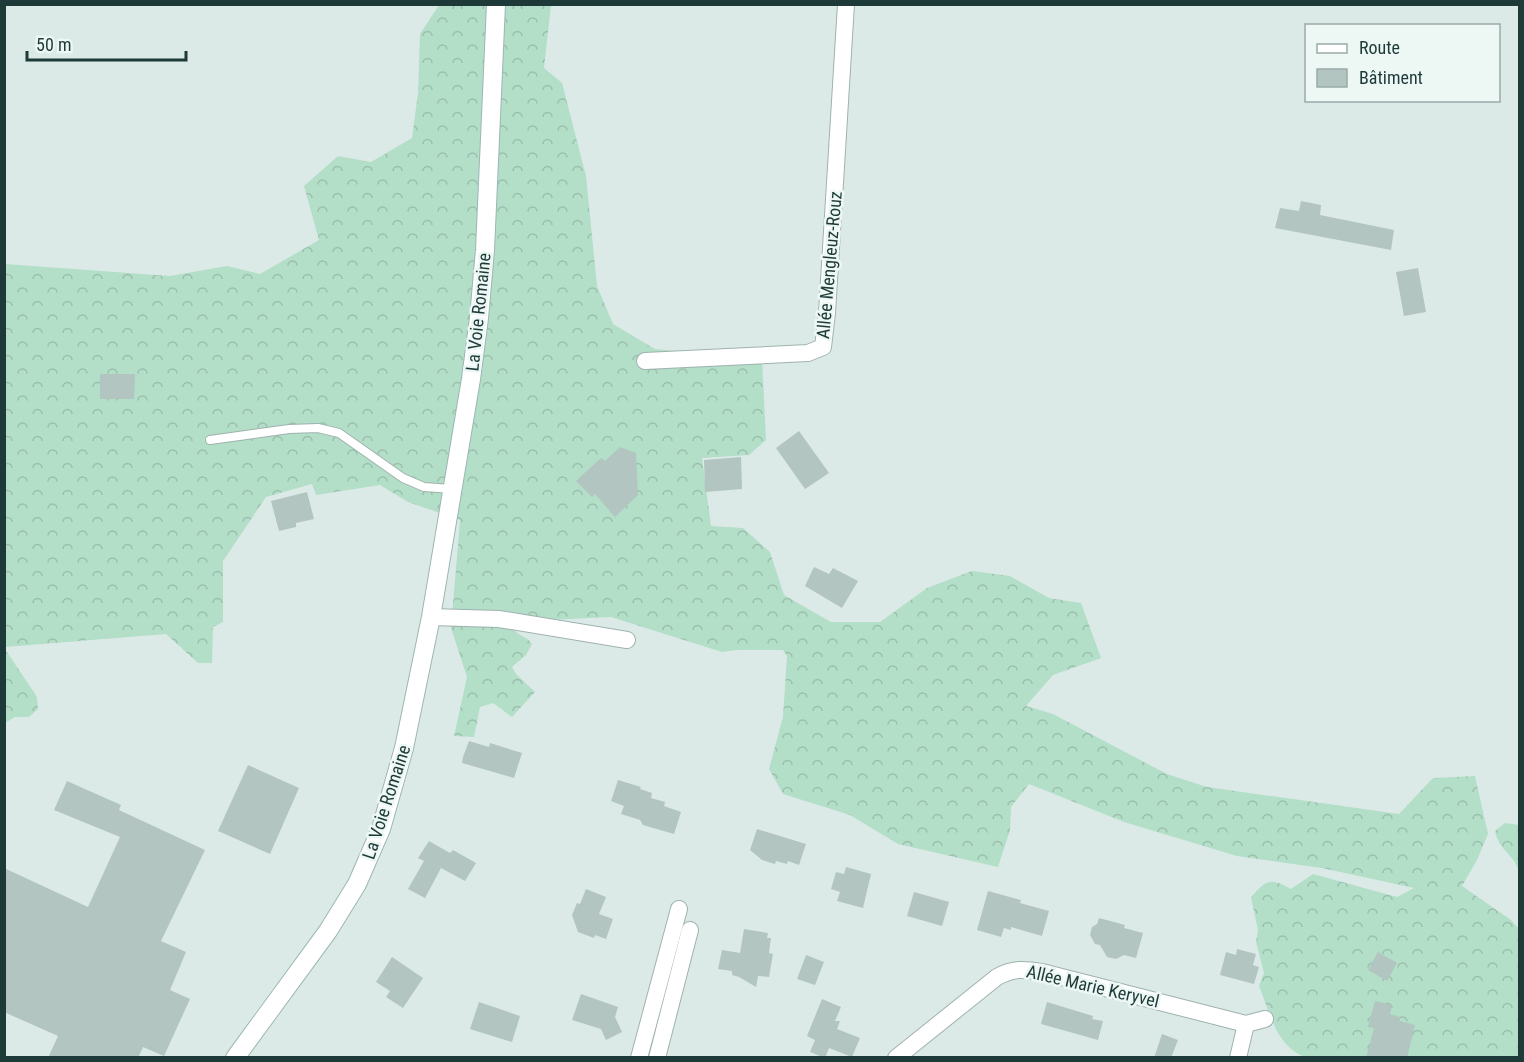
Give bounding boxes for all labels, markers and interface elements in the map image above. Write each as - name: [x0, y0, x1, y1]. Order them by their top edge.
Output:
- scale bar: [27, 24, 186, 62]
- legend: [1305, 24, 1500, 102]
- text: 50 m: [36, 34, 71, 55]
- text: Route: [1359, 37, 1400, 58]
- text: Bâtiment: [1359, 67, 1423, 88]
- street label: Allée Mengleuz-Rouz: [812, 190, 846, 340]
- street label: La Voie Romaine: [461, 252, 495, 372]
- street label: La Voie Romaine: [358, 742, 414, 862]
- street label: Allée Marie Keryvel: [1025, 961, 1161, 1011]

